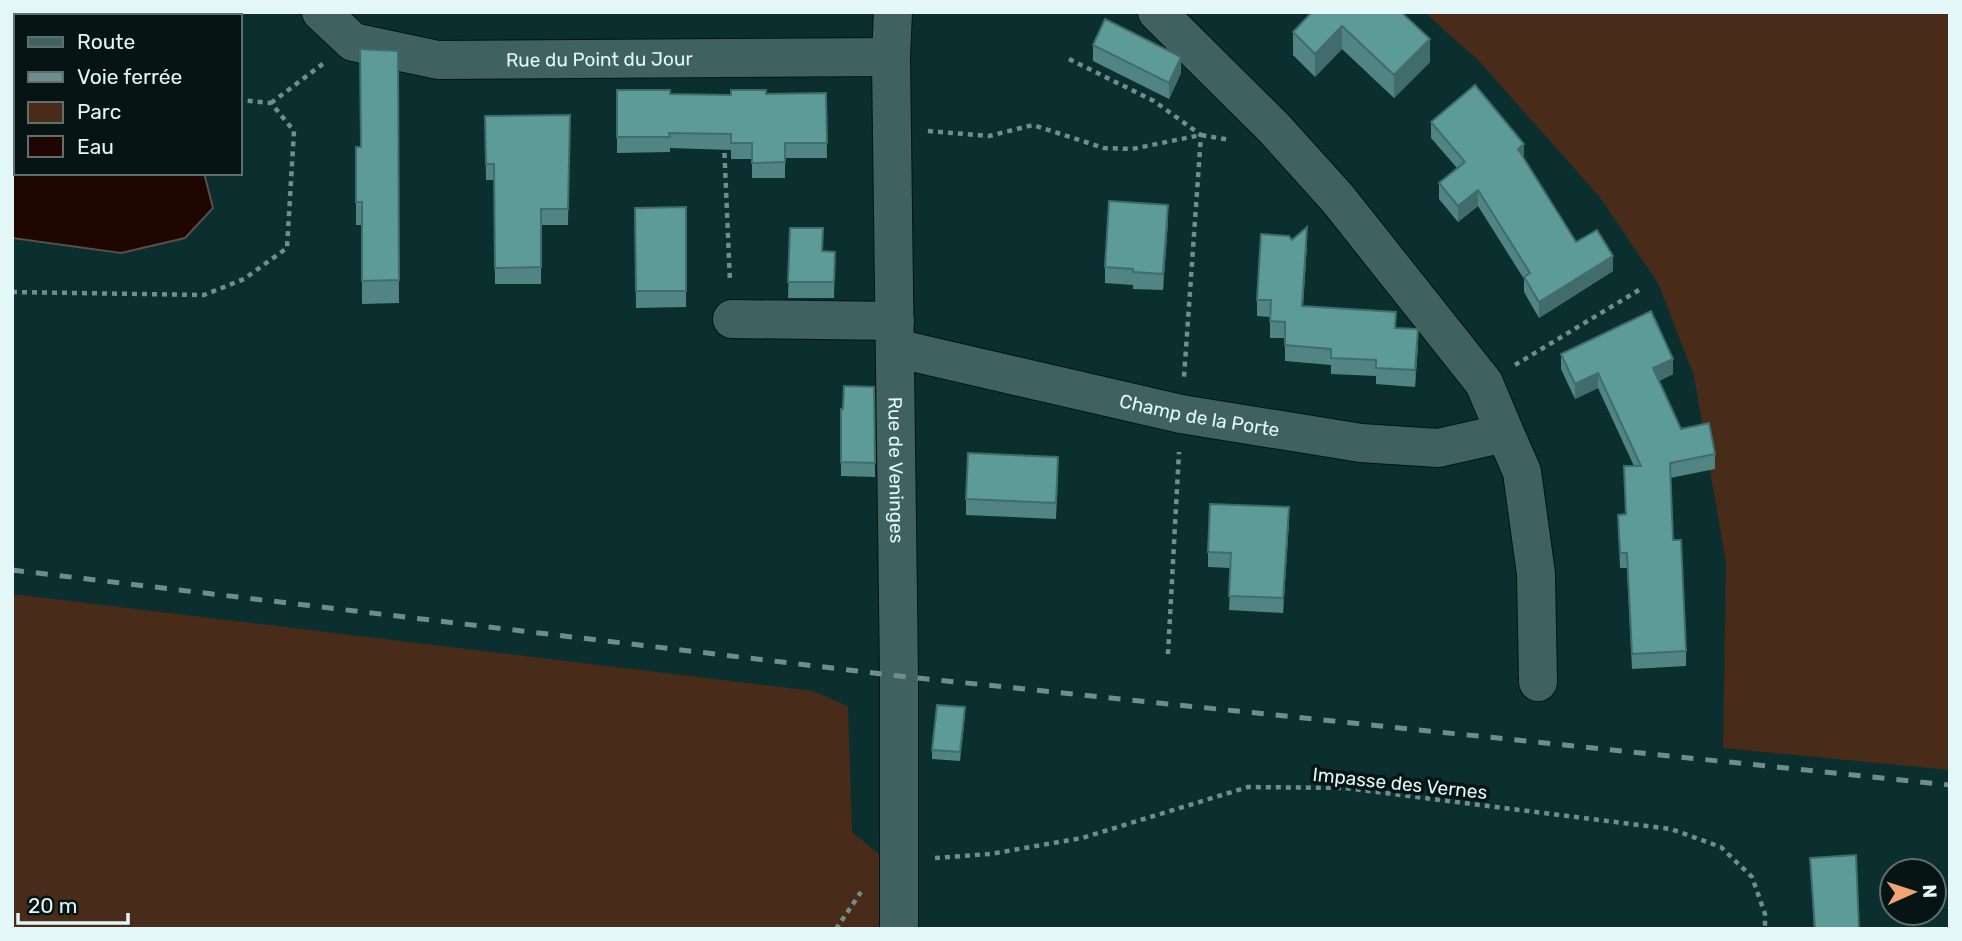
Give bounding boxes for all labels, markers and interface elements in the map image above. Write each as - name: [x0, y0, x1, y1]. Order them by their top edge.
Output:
- legend: [14, 14, 242, 175]
- text: Route: [77, 29, 135, 54]
- street label: Rue du Point du Jour: [506, 47, 693, 72]
- text: Voie ferrée: [77, 64, 182, 89]
- text: Parc: [77, 99, 121, 124]
- text: Eau: [77, 134, 114, 159]
- street label: Champ de la Porte: [1117, 389, 1281, 442]
- street label: Rue de Veninges: [883, 396, 908, 543]
- street label: Impasse des Vernes: [1311, 763, 1488, 804]
- north arrow: [1878, 857, 1948, 927]
- scale bar: [18, 881, 128, 925]
- text: N: [1918, 884, 1941, 899]
- text: 20 m: [28, 893, 77, 918]

